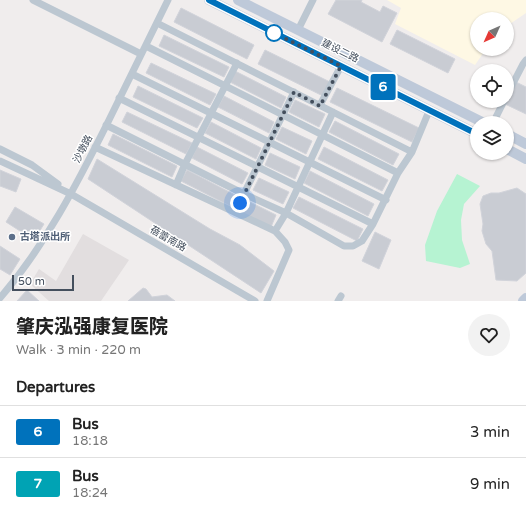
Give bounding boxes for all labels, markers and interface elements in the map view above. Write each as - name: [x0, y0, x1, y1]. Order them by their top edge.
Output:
- north arrow: [470, 12, 514, 56]
- map controls: [470, 12, 514, 160]
- unlabelled marker: [265, 24, 283, 42]
- street label: 建设二路: [319, 37, 361, 65]
- button: locate: [470, 64, 514, 108]
- line badge: 6: [370, 74, 396, 100]
- text: 6: [379, 78, 387, 95]
- button: layers: [470, 116, 514, 160]
- street label: 沙墩路: [71, 133, 95, 165]
- your location: [230, 193, 250, 213]
- street label: 蓓蕾南路: [148, 224, 188, 254]
- place label: 古塔派出所: [20, 231, 70, 243]
- marker: 古塔派出所: [7, 232, 17, 242]
- scale bar: [12, 273, 74, 292]
- text: 50 m: [18, 275, 45, 288]
- button: heart: [468, 314, 510, 356]
- text: 肇庆泓强康复医院: [16, 316, 168, 338]
- text: Walk · 3 min · 220 m: [16, 342, 141, 358]
- text: Departures: [16, 378, 95, 396]
- text: Bus: [72, 415, 99, 433]
- text: 6: [34, 423, 42, 440]
- text: 3 min: [470, 423, 510, 441]
- text: 18:18: [72, 433, 108, 449]
- text: Bus: [72, 467, 99, 485]
- text: 7: [34, 475, 42, 492]
- text: 9 min: [470, 475, 510, 493]
- text: 18:24: [72, 485, 108, 501]

